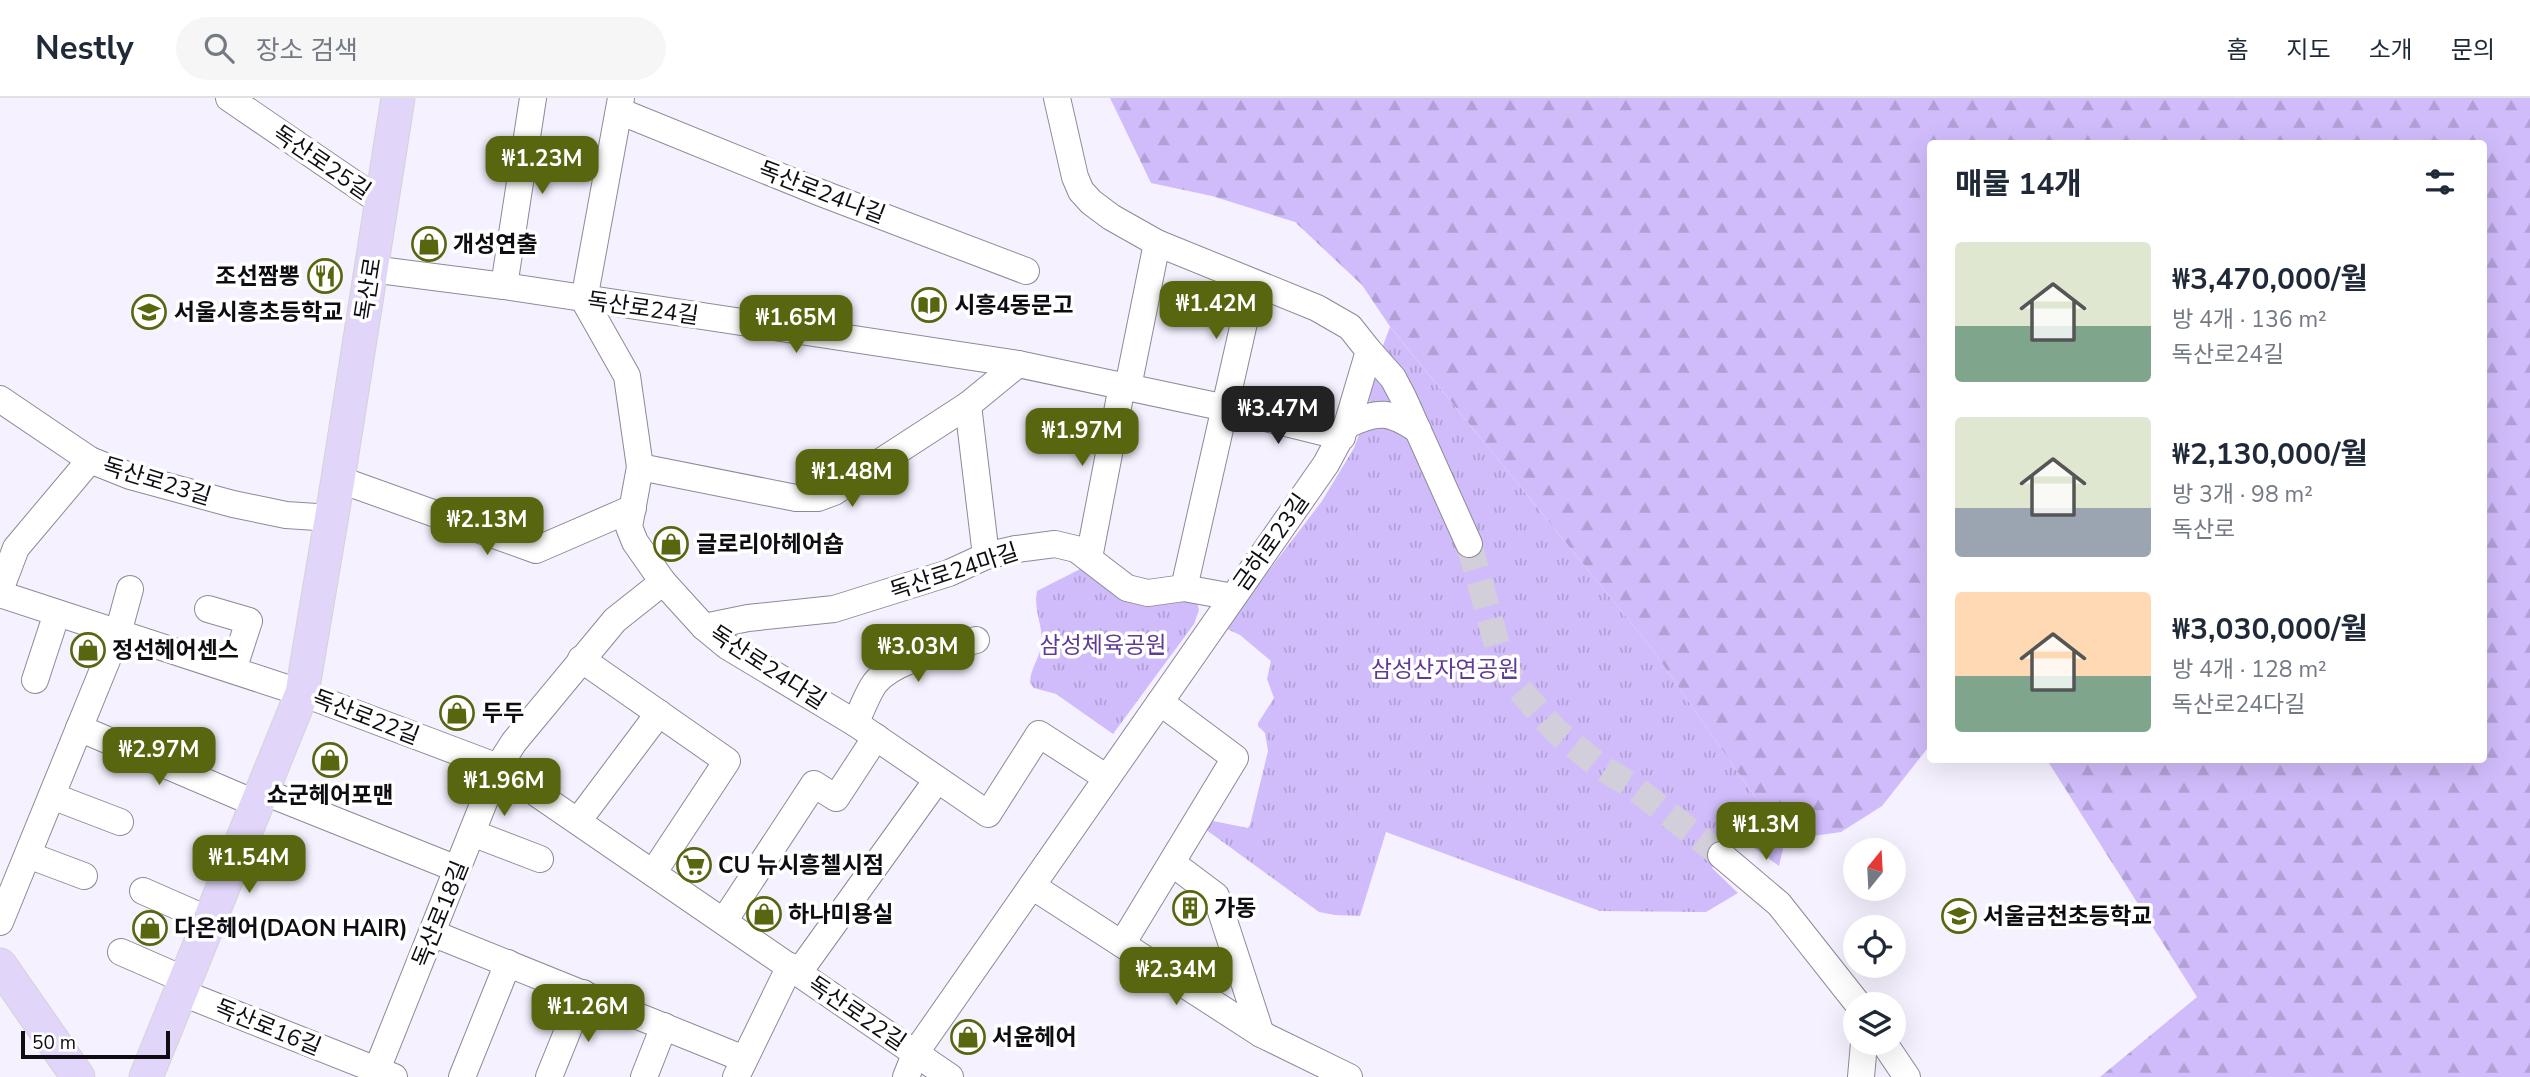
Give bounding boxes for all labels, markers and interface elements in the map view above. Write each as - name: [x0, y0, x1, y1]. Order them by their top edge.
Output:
- search box: [176, 17, 666, 80]
- text: Nestly: [35, 26, 134, 71]
- icon: search: [200, 29, 238, 67]
- text: 장소 검색: [256, 33, 358, 68]
- text: 홈: [2226, 34, 2248, 66]
- text: 지도: [2286, 34, 2331, 66]
- text: 소개: [2369, 34, 2413, 66]
- text: 문의: [2451, 34, 2495, 66]
- street label: 독산로25길: [267, 118, 377, 207]
- pin: ₩1.23M: [485, 136, 599, 196]
- text: ₩1.23M: [502, 143, 582, 174]
- street label: 독산로24나길: [754, 154, 890, 231]
- icon: filters: [2421, 163, 2459, 201]
- text: 매물 14개: [1955, 164, 2082, 205]
- shop icon: 개성연출: [410, 225, 448, 263]
- place label: 개성연출: [453, 229, 538, 260]
- street label: 독산로: [348, 255, 389, 323]
- restaurant icon: 조선짬뽕: [306, 257, 344, 295]
- text: ₩3,470,000/월: [2172, 259, 2368, 300]
- place label: 조선짬뽕: [215, 261, 300, 292]
- icon: home: [2011, 270, 2095, 354]
- pin: ₩1.42M: [1159, 282, 1273, 341]
- street label: 독산로24길: [585, 285, 701, 332]
- library icon: 시흥4동문고: [910, 286, 948, 324]
- text: ₩1.42M: [1176, 288, 1256, 319]
- place label: 시흥4동문고: [954, 290, 1074, 321]
- school or university icon: 서울시흥초등학교: [130, 293, 168, 331]
- pin: ₩1.65M: [739, 296, 853, 355]
- place label: 서울시흥초등학교: [174, 297, 343, 328]
- text: ₩1.65M: [756, 302, 836, 333]
- text: 방 4개 · 136 m²: [2172, 304, 2327, 335]
- text: 독산로24길: [2172, 339, 2284, 370]
- pin: ₩3.47M: [1221, 386, 1335, 446]
- text: ₩3.47M: [1238, 393, 1318, 424]
- pin: ₩1.97M: [1025, 408, 1139, 468]
- text: ₩1.97M: [1042, 415, 1122, 446]
- text: ₩2,130,000/월: [2172, 434, 2368, 475]
- icon: home: [2011, 445, 2095, 529]
- street label: 독산로23길: [99, 450, 215, 513]
- pin: ₩1.48M: [795, 450, 909, 509]
- text: ₩1.48M: [812, 456, 892, 487]
- text: 방 3개 · 98 m²: [2172, 479, 2313, 510]
- street label: 금하로23길: [1227, 487, 1316, 597]
- pin: ₩2.13M: [430, 498, 544, 557]
- text: ₩2.13M: [447, 504, 527, 535]
- text: 독산로: [2172, 514, 2235, 545]
- shop icon: 글로리아헤어숍: [652, 525, 690, 563]
- place label: 글로리아헤어숍: [696, 529, 844, 560]
- street label: 독산로24마길: [886, 536, 1022, 607]
- text: ₩3,030,000/월: [2172, 609, 2368, 650]
- street label: 독산로24다길: [703, 618, 832, 717]
- icon: home: [2011, 620, 2095, 704]
- pin: ₩3.03M: [861, 624, 975, 684]
- park label: 삼성체육공원: [1040, 630, 1166, 661]
- shop icon: 정선헤어센스: [69, 631, 107, 669]
- text: ₩3.03M: [878, 631, 958, 662]
- place label: 정선헤어센스: [112, 635, 239, 666]
- park label: 삼성산자연공원: [1371, 654, 1519, 685]
- text: 방 4개 · 128 m²: [2172, 654, 2327, 685]
- street label: 독산로22길: [308, 683, 424, 752]
- text: 독산로24다길: [2172, 689, 2305, 720]
- shop icon: 두두: [438, 694, 476, 732]
- place label: 두두: [482, 698, 524, 729]
- pin: ₩2.97M: [102, 728, 216, 787]
- text: ₩2.97M: [119, 734, 199, 765]
- shop icon: 쇼군헤어포맨: [311, 741, 349, 779]
- pin: ₩1.96M: [447, 758, 561, 818]
- text: ₩1.96M: [464, 765, 544, 796]
- place label: 쇼군헤어포맨: [267, 780, 393, 811]
- pin: ₩1.3M: [1717, 802, 1815, 862]
- text: ₩1.3M: [1732, 809, 1800, 840]
- pin: ₩1.54M: [192, 836, 306, 895]
- north arrow: [1843, 838, 1906, 901]
- map controls: [1843, 838, 1906, 1055]
- text: ₩1.54M: [209, 842, 289, 873]
- supermarket icon: CU 뉴시흥첼시점: [675, 846, 713, 884]
- place label: CU 뉴시흥첼시점: [718, 850, 884, 881]
- street label: 독산로18길: [405, 856, 476, 972]
- building icon: 가동: [1171, 889, 1209, 927]
- place label: 가동: [1214, 893, 1256, 924]
- shop icon: 하나미용실: [745, 895, 783, 933]
- school or university icon: 서울금천초등학교: [1940, 897, 1978, 935]
- place label: 하나미용실: [788, 899, 894, 930]
- place label: 서울금천초등학교: [1983, 901, 2152, 932]
- shop icon: 다온헤어(DAON HAIR): [131, 909, 169, 947]
- place label: 다온헤어(DAON HAIR): [174, 913, 408, 944]
- button: locate: [1843, 915, 1906, 978]
- pin: ₩2.34M: [1119, 948, 1233, 1007]
- text: ₩2.34M: [1136, 954, 1216, 985]
- street label: 독산로22길: [802, 969, 912, 1058]
- pin: ₩1.26M: [531, 984, 645, 1044]
- text: ₩1.26M: [548, 991, 628, 1022]
- street label: 독산로16길: [210, 992, 326, 1063]
- button: layers: [1843, 992, 1906, 1055]
- shop icon: 서윤헤어: [949, 1018, 987, 1056]
- place label: 서윤헤어: [992, 1022, 1077, 1053]
- scale bar: [21, 1028, 170, 1060]
- text: 50 m: [32, 1030, 76, 1056]

